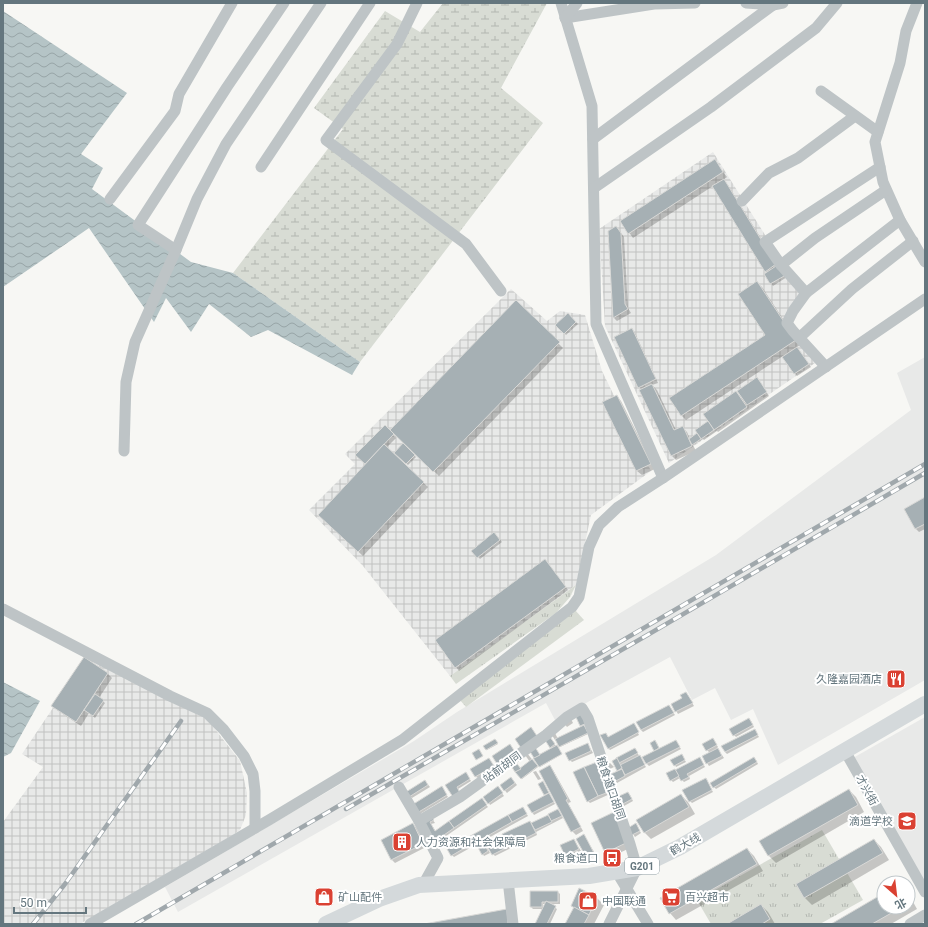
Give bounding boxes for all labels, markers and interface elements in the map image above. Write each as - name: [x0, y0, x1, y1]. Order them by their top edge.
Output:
- restaurant icon: 久隆嘉园酒店: [885, 668, 907, 690]
- place label: 久隆嘉园酒店: [816, 673, 882, 686]
- street label: 站前胡同: [481, 749, 524, 786]
- street label: 粮食道口胡同: [594, 755, 627, 821]
- street label: 才兴街: [853, 773, 880, 808]
- school or university icon: 滴道学校: [896, 810, 918, 832]
- place label: 滴道学校: [849, 815, 893, 828]
- building icon: 人力资源和社会保障局: [391, 831, 413, 853]
- street label: 鹤大线: [668, 831, 703, 858]
- place label: 人力资源和社会保障局: [416, 836, 526, 849]
- bus stop icon: 粮食道口: [601, 847, 623, 869]
- place label: 粮食道口: [554, 852, 598, 865]
- road number: G201: [625, 858, 659, 874]
- north arrow: [876, 875, 916, 915]
- shop icon: 矿山配件: [313, 886, 335, 908]
- supermarket icon: 百兴超市: [660, 886, 682, 908]
- scale bar: [14, 889, 86, 915]
- shop icon: 中国联通: [577, 890, 599, 912]
- place label: 矿山配件: [338, 891, 382, 904]
- place label: 百兴超市: [685, 891, 729, 904]
- place label: 中国联通: [602, 895, 646, 908]
- text: 北: [893, 895, 908, 912]
- text: 50 m: [20, 896, 47, 910]

